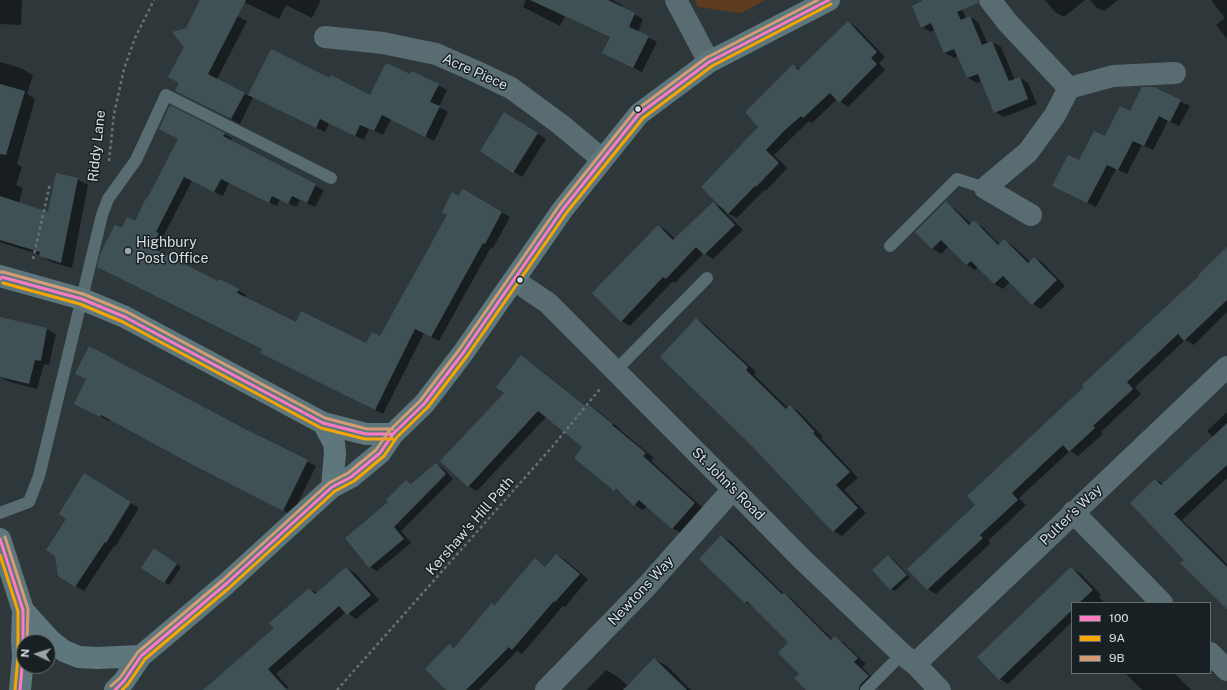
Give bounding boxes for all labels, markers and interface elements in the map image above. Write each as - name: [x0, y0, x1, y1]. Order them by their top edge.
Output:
- street label: Acre Piece: [440, 50, 510, 94]
- unlabelled marker: [633, 104, 643, 114]
- street label: Riddy Lane: [85, 109, 109, 183]
- place label: Highbury Post Office: [136, 235, 208, 268]
- marker: Highbury Post Office: [123, 246, 133, 256]
- unlabelled marker: [515, 275, 525, 285]
- street label: St. John's Road: [688, 444, 768, 524]
- street label: Kershaw's Hill Path: [423, 473, 517, 579]
- street label: Pulter's Way: [1036, 481, 1106, 549]
- street label: Newtons Way: [605, 553, 677, 629]
- legend: [1071, 602, 1211, 674]
- text: 100: [1109, 611, 1129, 625]
- text: 9A: [1109, 631, 1125, 645]
- north arrow: [16, 634, 56, 674]
- text: N: [19, 649, 31, 658]
- text: 9B: [1109, 651, 1125, 665]

